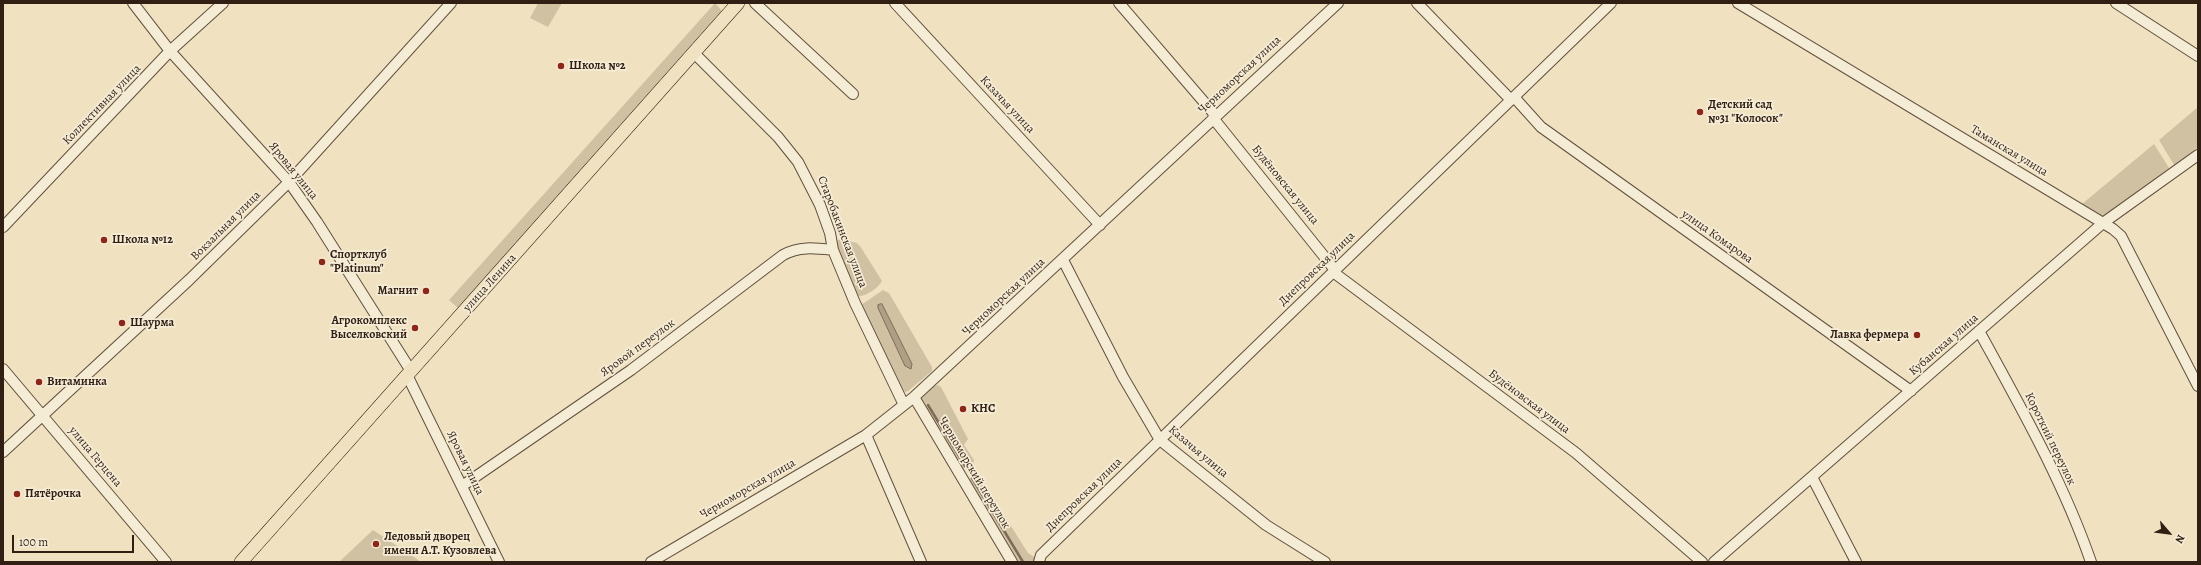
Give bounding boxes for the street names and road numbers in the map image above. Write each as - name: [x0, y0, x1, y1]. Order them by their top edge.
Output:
- street label: Черноморская улица: [1196, 33, 1284, 117]
- street label: Коллективная улица: [60, 62, 144, 148]
- street label: Казачья улица: [977, 73, 1037, 137]
- street label: Таманская улица: [1968, 122, 2050, 180]
- street label: Яровая улица: [265, 139, 321, 203]
- street label: Будёновская улица: [1248, 142, 1322, 228]
- street label: Старобакинская улица: [814, 174, 870, 290]
- street label: Вокзальная улица: [188, 188, 264, 264]
- street label: улица Комарова: [1679, 207, 1755, 267]
- street label: Днепровская улица: [1276, 229, 1358, 309]
- street label: улица Ленина: [460, 251, 520, 315]
- street label: Черноморская улица: [960, 255, 1048, 339]
- street label: Кубанская улица: [1906, 311, 1982, 379]
- street label: Яровой переулок: [598, 316, 678, 380]
- street label: Будёновская улица: [1485, 367, 1573, 437]
- street label: Короткий переулок: [2021, 390, 2079, 488]
- street label: Черноморский переулок: [935, 415, 1013, 531]
- street label: Казачья улица: [1165, 423, 1231, 481]
- street label: улица Герцена: [66, 424, 124, 490]
- street label: Яровая улица: [443, 428, 487, 498]
- street label: Днепровская улица: [1043, 455, 1125, 535]
- street label: Черноморская улица: [698, 456, 798, 522]

